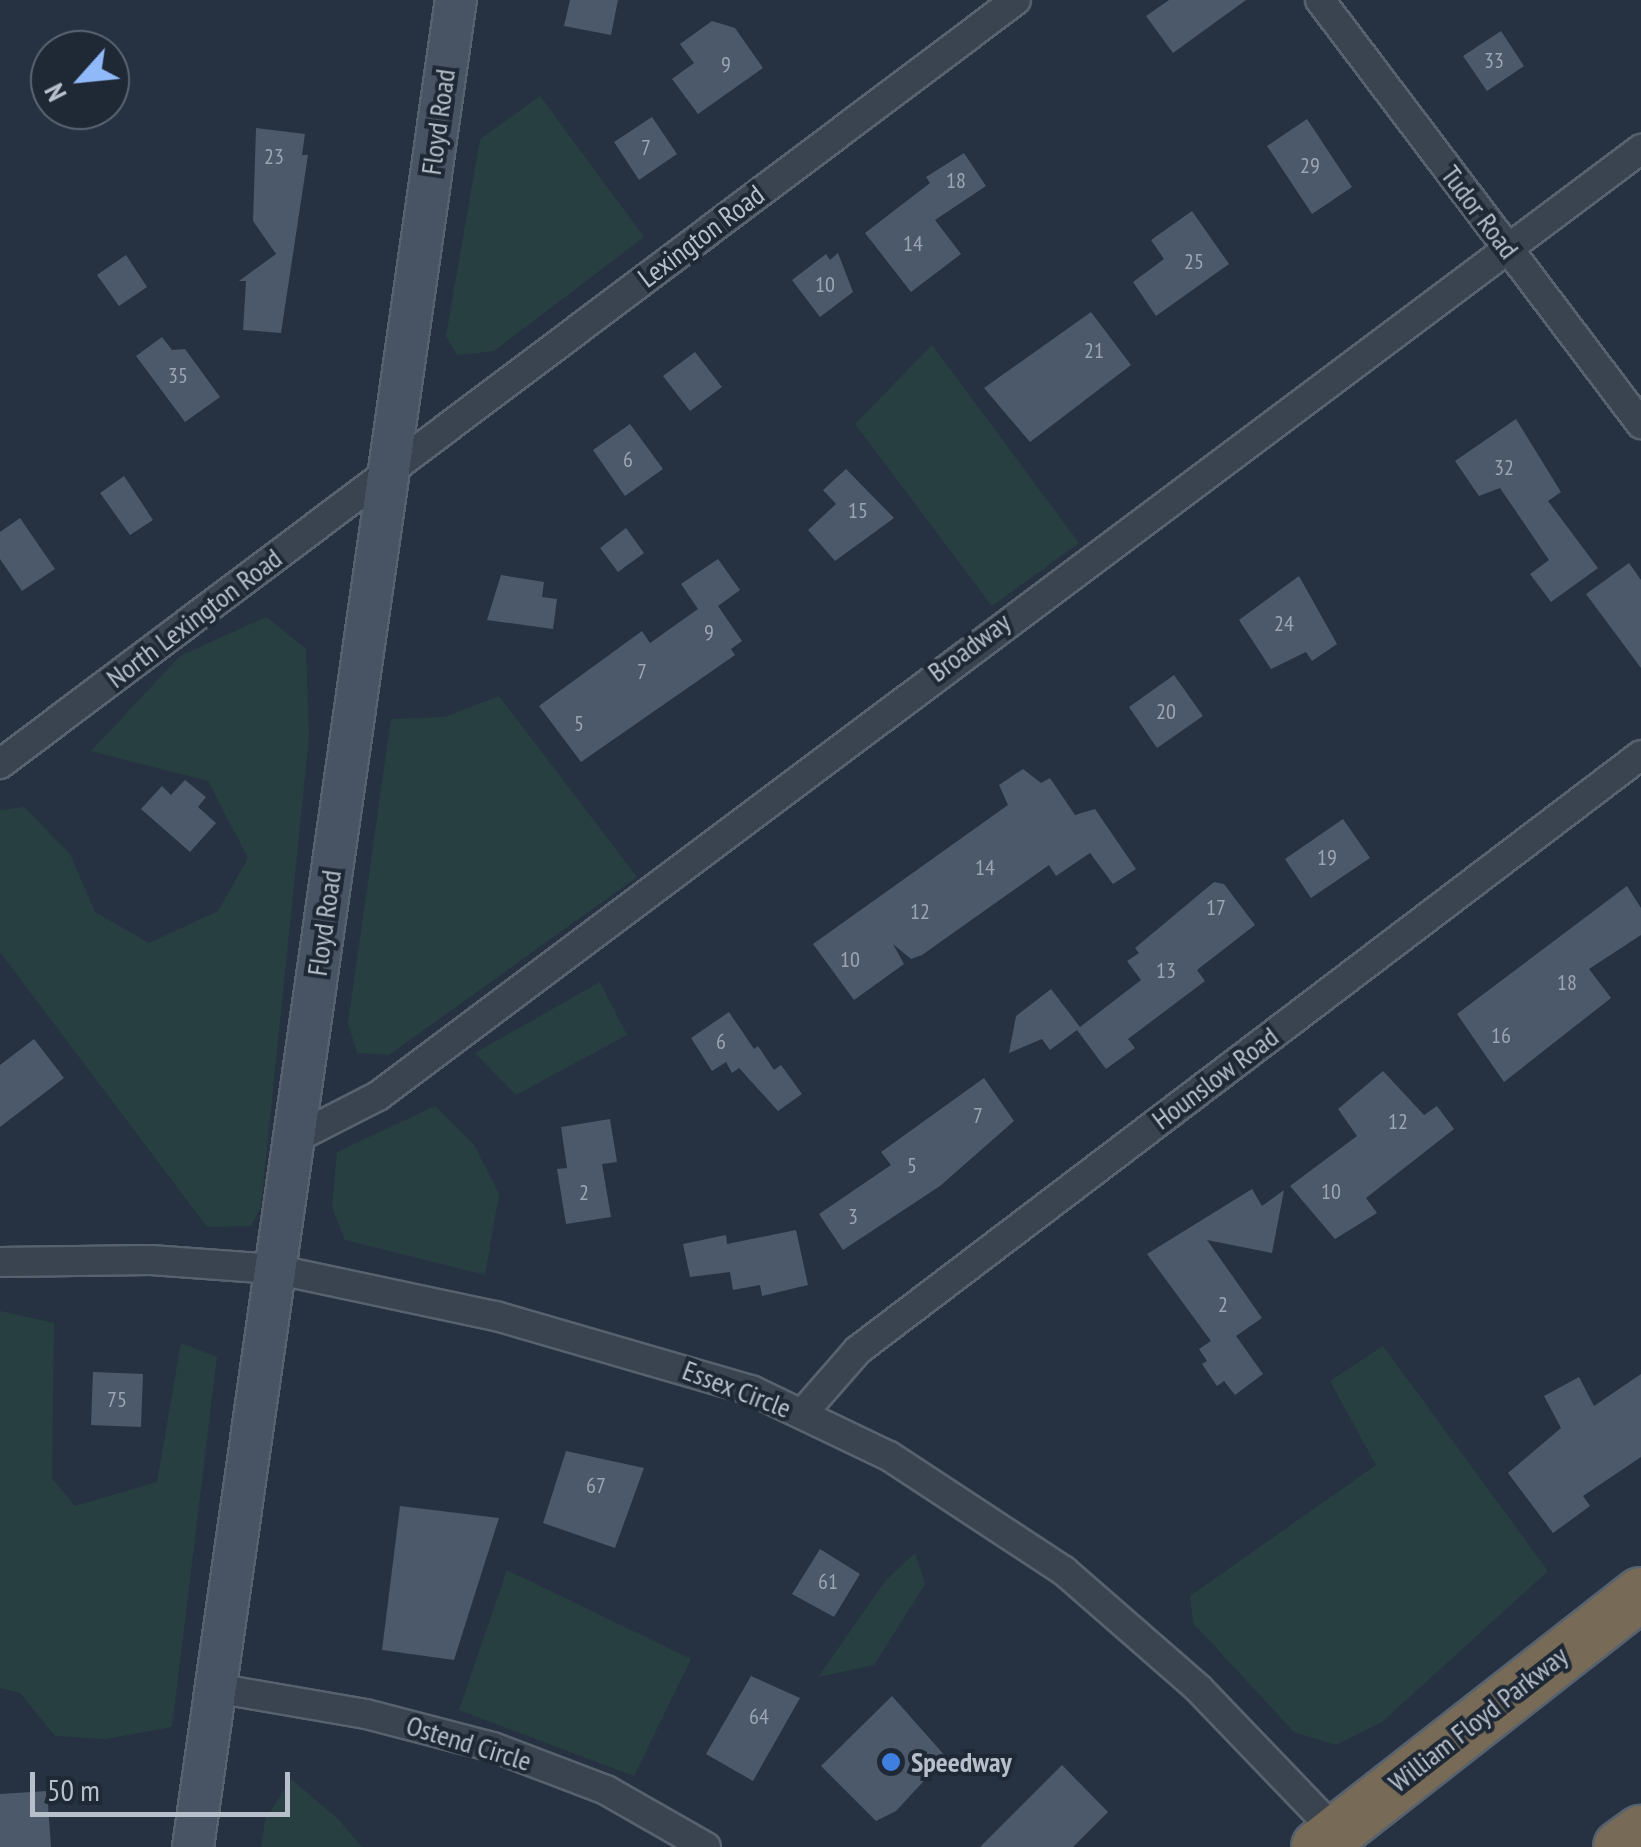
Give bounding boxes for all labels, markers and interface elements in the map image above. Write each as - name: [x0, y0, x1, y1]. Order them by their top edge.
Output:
- north arrow: [30, 30, 130, 130]
- house number: 33: [1484, 48, 1504, 74]
- house number: 9: [721, 52, 731, 78]
- street label: Floyd Road: [414, 67, 462, 177]
- text: N: [35, 78, 75, 108]
- house number: 7: [641, 135, 651, 161]
- house number: 23: [264, 144, 284, 170]
- house number: 29: [1300, 153, 1320, 179]
- street label: Tudor Road: [1434, 159, 1526, 265]
- house number: 18: [946, 168, 966, 194]
- street label: Lexington Road: [631, 178, 771, 294]
- house number: 14: [903, 231, 923, 257]
- house number: 25: [1184, 249, 1204, 275]
- house number: 10: [815, 272, 835, 298]
- house number: 21: [1084, 338, 1104, 364]
- house number: 35: [168, 363, 188, 389]
- house number: 6: [623, 447, 633, 473]
- house number: 32: [1494, 455, 1514, 481]
- house number: 15: [848, 498, 868, 524]
- street label: North Lexington Road: [100, 541, 288, 695]
- street label: Broadway: [921, 605, 1017, 689]
- house number: 24: [1274, 611, 1294, 637]
- house number: 9: [704, 620, 714, 646]
- house number: 7: [637, 659, 647, 685]
- house number: 20: [1156, 699, 1176, 725]
- house number: 5: [574, 711, 584, 737]
- house number: 19: [1317, 845, 1337, 871]
- house number: 14: [975, 855, 995, 881]
- street label: Floyd Road: [300, 868, 348, 978]
- house number: 17: [1206, 895, 1226, 921]
- house number: 12: [910, 899, 930, 925]
- house number: 10: [840, 947, 860, 973]
- house number: 13: [1156, 958, 1176, 984]
- house number: 18: [1557, 970, 1577, 996]
- street label: Hounslow Road: [1145, 1020, 1285, 1136]
- house number: 16: [1491, 1023, 1511, 1049]
- house number: 6: [716, 1029, 726, 1055]
- house number: 7: [973, 1103, 983, 1129]
- house number: 12: [1388, 1109, 1408, 1135]
- house number: 5: [907, 1153, 917, 1179]
- house number: 10: [1321, 1179, 1341, 1205]
- house number: 2: [579, 1180, 589, 1206]
- house number: 3: [848, 1204, 858, 1230]
- house number: 2: [1218, 1292, 1228, 1318]
- street label: Essex Circle: [678, 1353, 796, 1425]
- house number: 75: [107, 1387, 127, 1413]
- house number: 67: [586, 1473, 606, 1499]
- house number: 61: [818, 1569, 838, 1595]
- street label: William Floyd Parkway: [1382, 1639, 1574, 1799]
- house number: 64: [749, 1704, 769, 1730]
- street label: Ostend Circle: [402, 1708, 536, 1778]
- place label: Speedway: [911, 1745, 1012, 1779]
- marker: Speedway: [880, 1751, 902, 1773]
- scale bar: [35, 1752, 295, 1814]
- text: 50 m: [47, 1770, 100, 1809]

